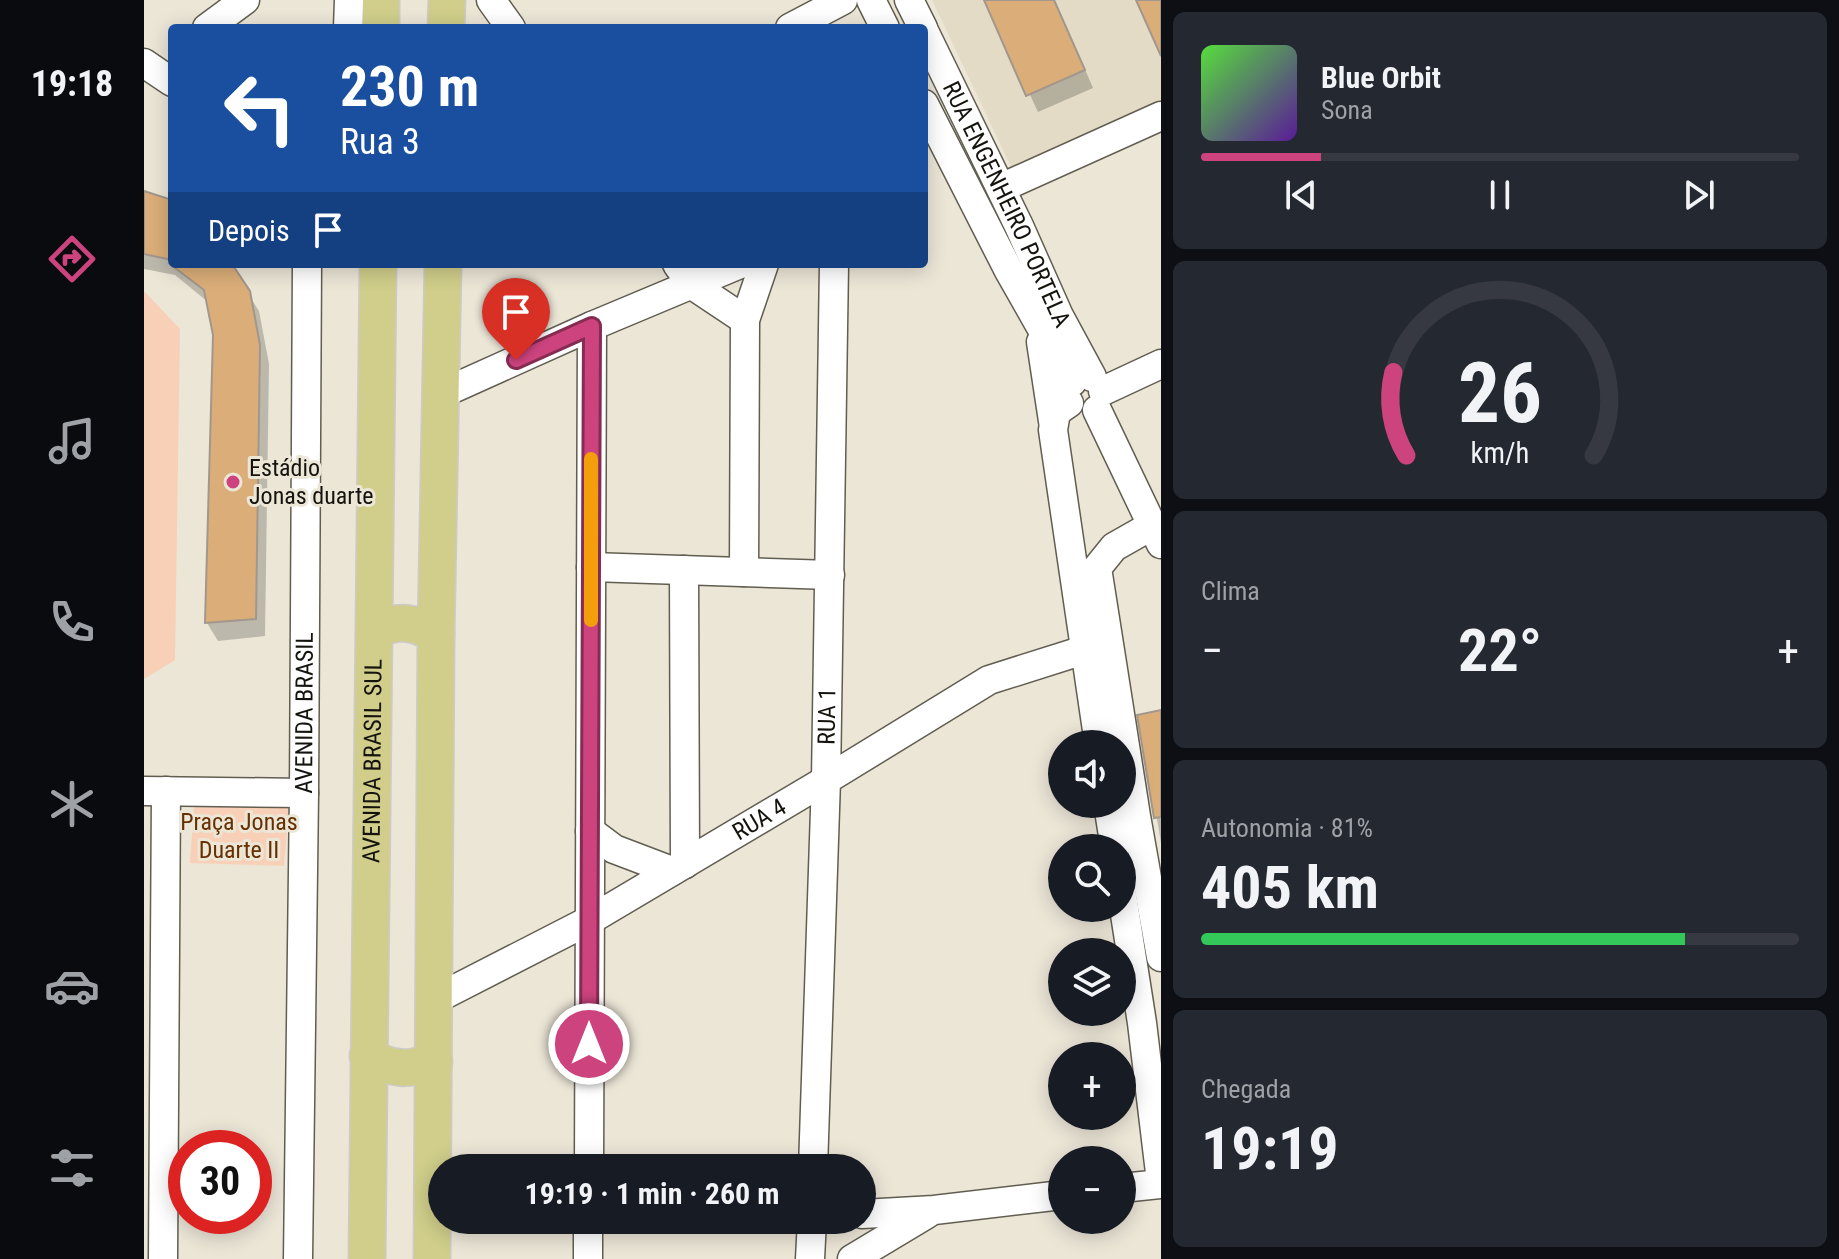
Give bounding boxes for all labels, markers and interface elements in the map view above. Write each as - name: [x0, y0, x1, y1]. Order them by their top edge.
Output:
- text: 230 m: [340, 54, 479, 120]
- icon: left: [208, 56, 312, 160]
- text: Blue Orbit: [1321, 60, 1441, 95]
- text: 19:18: [31, 63, 113, 105]
- street label: RUA ENGENHEIRO PORTELA: [937, 77, 1076, 332]
- text: Sona: [1321, 95, 1373, 125]
- text: Rua 3: [340, 121, 420, 163]
- icon: previous: [1279, 173, 1323, 217]
- icon: pause: [1478, 173, 1522, 217]
- icon: next: [1677, 173, 1721, 217]
- icon: arrive: [306, 208, 350, 252]
- text: Depois: [208, 213, 290, 248]
- icon: directions: [44, 231, 100, 287]
- pin: [482, 278, 550, 360]
- icon: arrive: [494, 290, 538, 334]
- text: 26: [1458, 345, 1542, 442]
- icon: music: [44, 413, 100, 469]
- text: km/h: [1471, 436, 1529, 470]
- place label: Estádio Jonas duarte: [249, 454, 373, 510]
- marker: Estádio Jonas duarte: [224, 473, 242, 491]
- text: Clima: [1201, 576, 1260, 606]
- icon: phone: [44, 594, 100, 650]
- text: 22°: [1458, 615, 1542, 686]
- text: −: [1201, 625, 1223, 677]
- text: +: [1777, 625, 1799, 677]
- street label: AVENIDA BRASIL: [290, 632, 319, 794]
- street label: AVENIDA BRASIL SUL: [357, 659, 388, 863]
- street label: RUA 1: [813, 687, 841, 745]
- map controls: [1048, 730, 1136, 1234]
- button: sound: [1048, 730, 1136, 818]
- icon: climate: [44, 776, 100, 832]
- street label: RUA 4: [728, 793, 791, 846]
- park label: Praça Jonas Duarte II: [180, 808, 298, 864]
- text: Autonomia · 81%: [1201, 813, 1373, 843]
- button: search: [1048, 834, 1136, 922]
- text: 405 km: [1201, 852, 1379, 923]
- button: layers: [1048, 938, 1136, 1026]
- icon: car: [44, 958, 100, 1014]
- position arrow: [547, 1002, 631, 1086]
- button: +: [1048, 1042, 1136, 1130]
- text: Chegada: [1201, 1074, 1291, 1104]
- text: 19:19: [1201, 1113, 1339, 1184]
- speed limit sign: 30: [168, 1130, 272, 1234]
- icon: filters: [44, 1140, 100, 1196]
- button: −: [1048, 1146, 1136, 1234]
- text: 19:19 · 1 min · 260 m: [525, 1176, 779, 1211]

